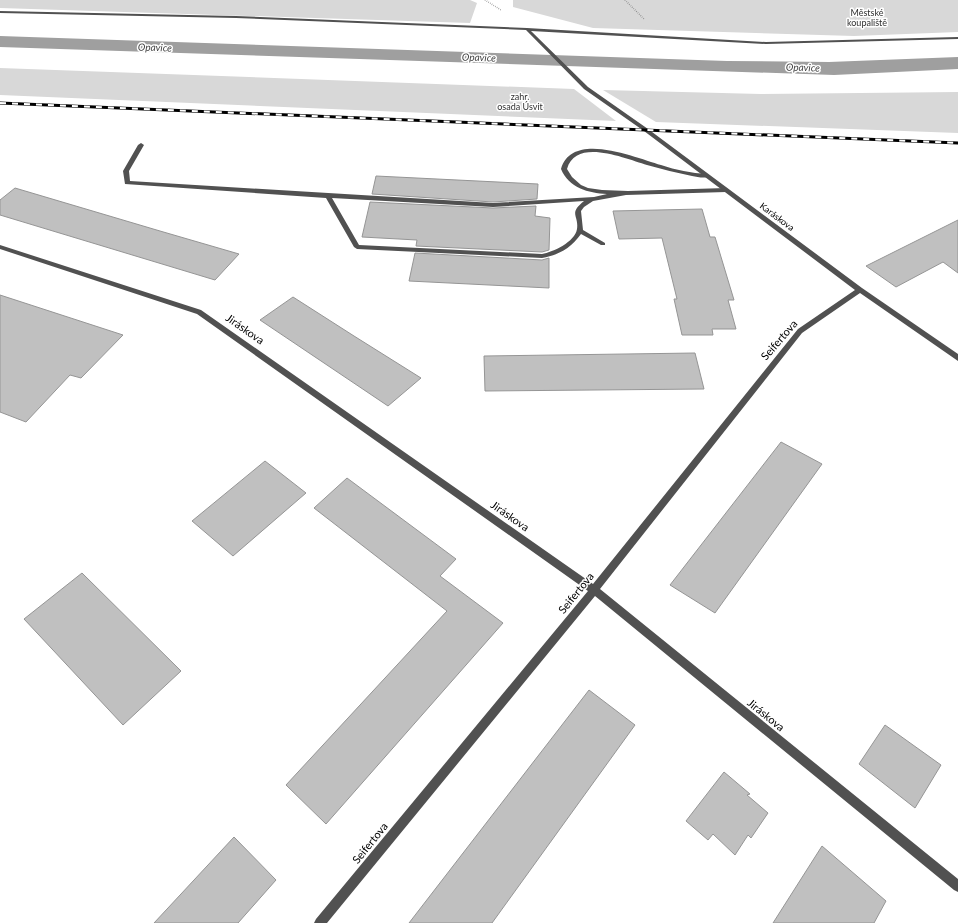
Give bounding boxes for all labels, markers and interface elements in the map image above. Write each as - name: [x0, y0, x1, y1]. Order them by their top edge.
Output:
- park label: Městské koupaliště: [847, 7, 887, 28]
- water label: Opavice: [138, 40, 172, 54]
- water label: Opavice: [462, 50, 496, 64]
- water label: Opavice: [786, 60, 820, 74]
- park label: zahr. osada Úsvit: [497, 91, 544, 112]
- street label: Karáskova: [758, 200, 797, 233]
- street label: Jiráskova: [224, 311, 267, 346]
- street label: Seifertova: [758, 317, 800, 362]
- street label: Jiráskova: [489, 498, 532, 533]
- street label: Seifertova: [555, 570, 596, 616]
- street label: Jiráskova: [745, 696, 787, 733]
- street label: Seifertova: [349, 820, 390, 866]

